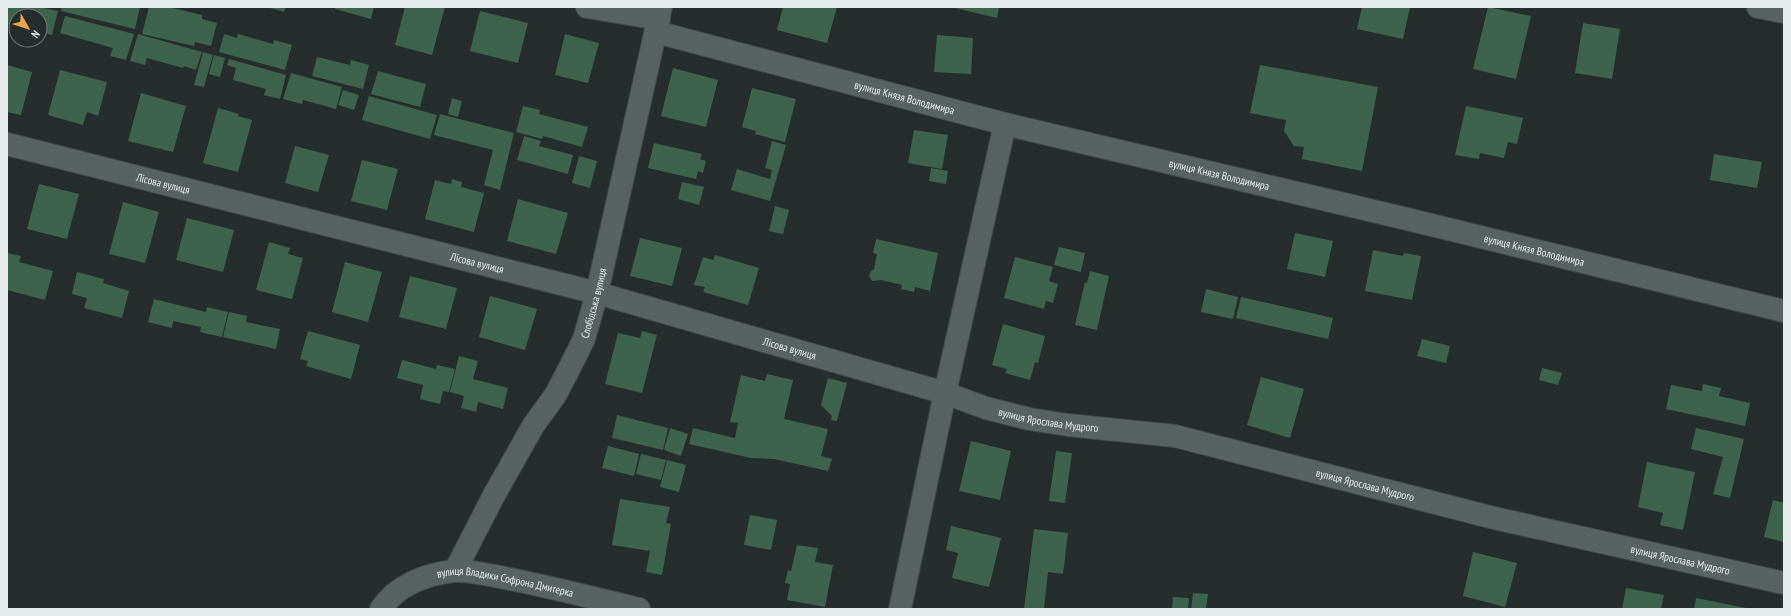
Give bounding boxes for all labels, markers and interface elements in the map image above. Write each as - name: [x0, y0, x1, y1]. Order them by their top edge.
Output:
- north arrow: [8, 8, 48, 48]
- text: N: [28, 28, 43, 41]
- street label: вулиця Князя Володимира: [853, 78, 956, 117]
- street label: вулиця Князя Володимира: [1168, 156, 1271, 193]
- street label: Лісова вулиця: [134, 170, 191, 197]
- street label: вулиця Князя Володимира: [1483, 231, 1586, 269]
- street label: Лісова вулиця: [448, 249, 505, 276]
- street label: Слобідська вулиця: [578, 267, 609, 340]
- street label: Лісова вулиця: [761, 334, 818, 363]
- street label: вулиця Ярослава Мудрого: [997, 404, 1099, 435]
- street label: вулиця Ярослава Мудрого: [1314, 466, 1416, 504]
- street label: вулиця Ярослава Мудрого: [1629, 542, 1731, 578]
- street label: вулиця Владики Софрона Дмитерка: [435, 564, 575, 600]

